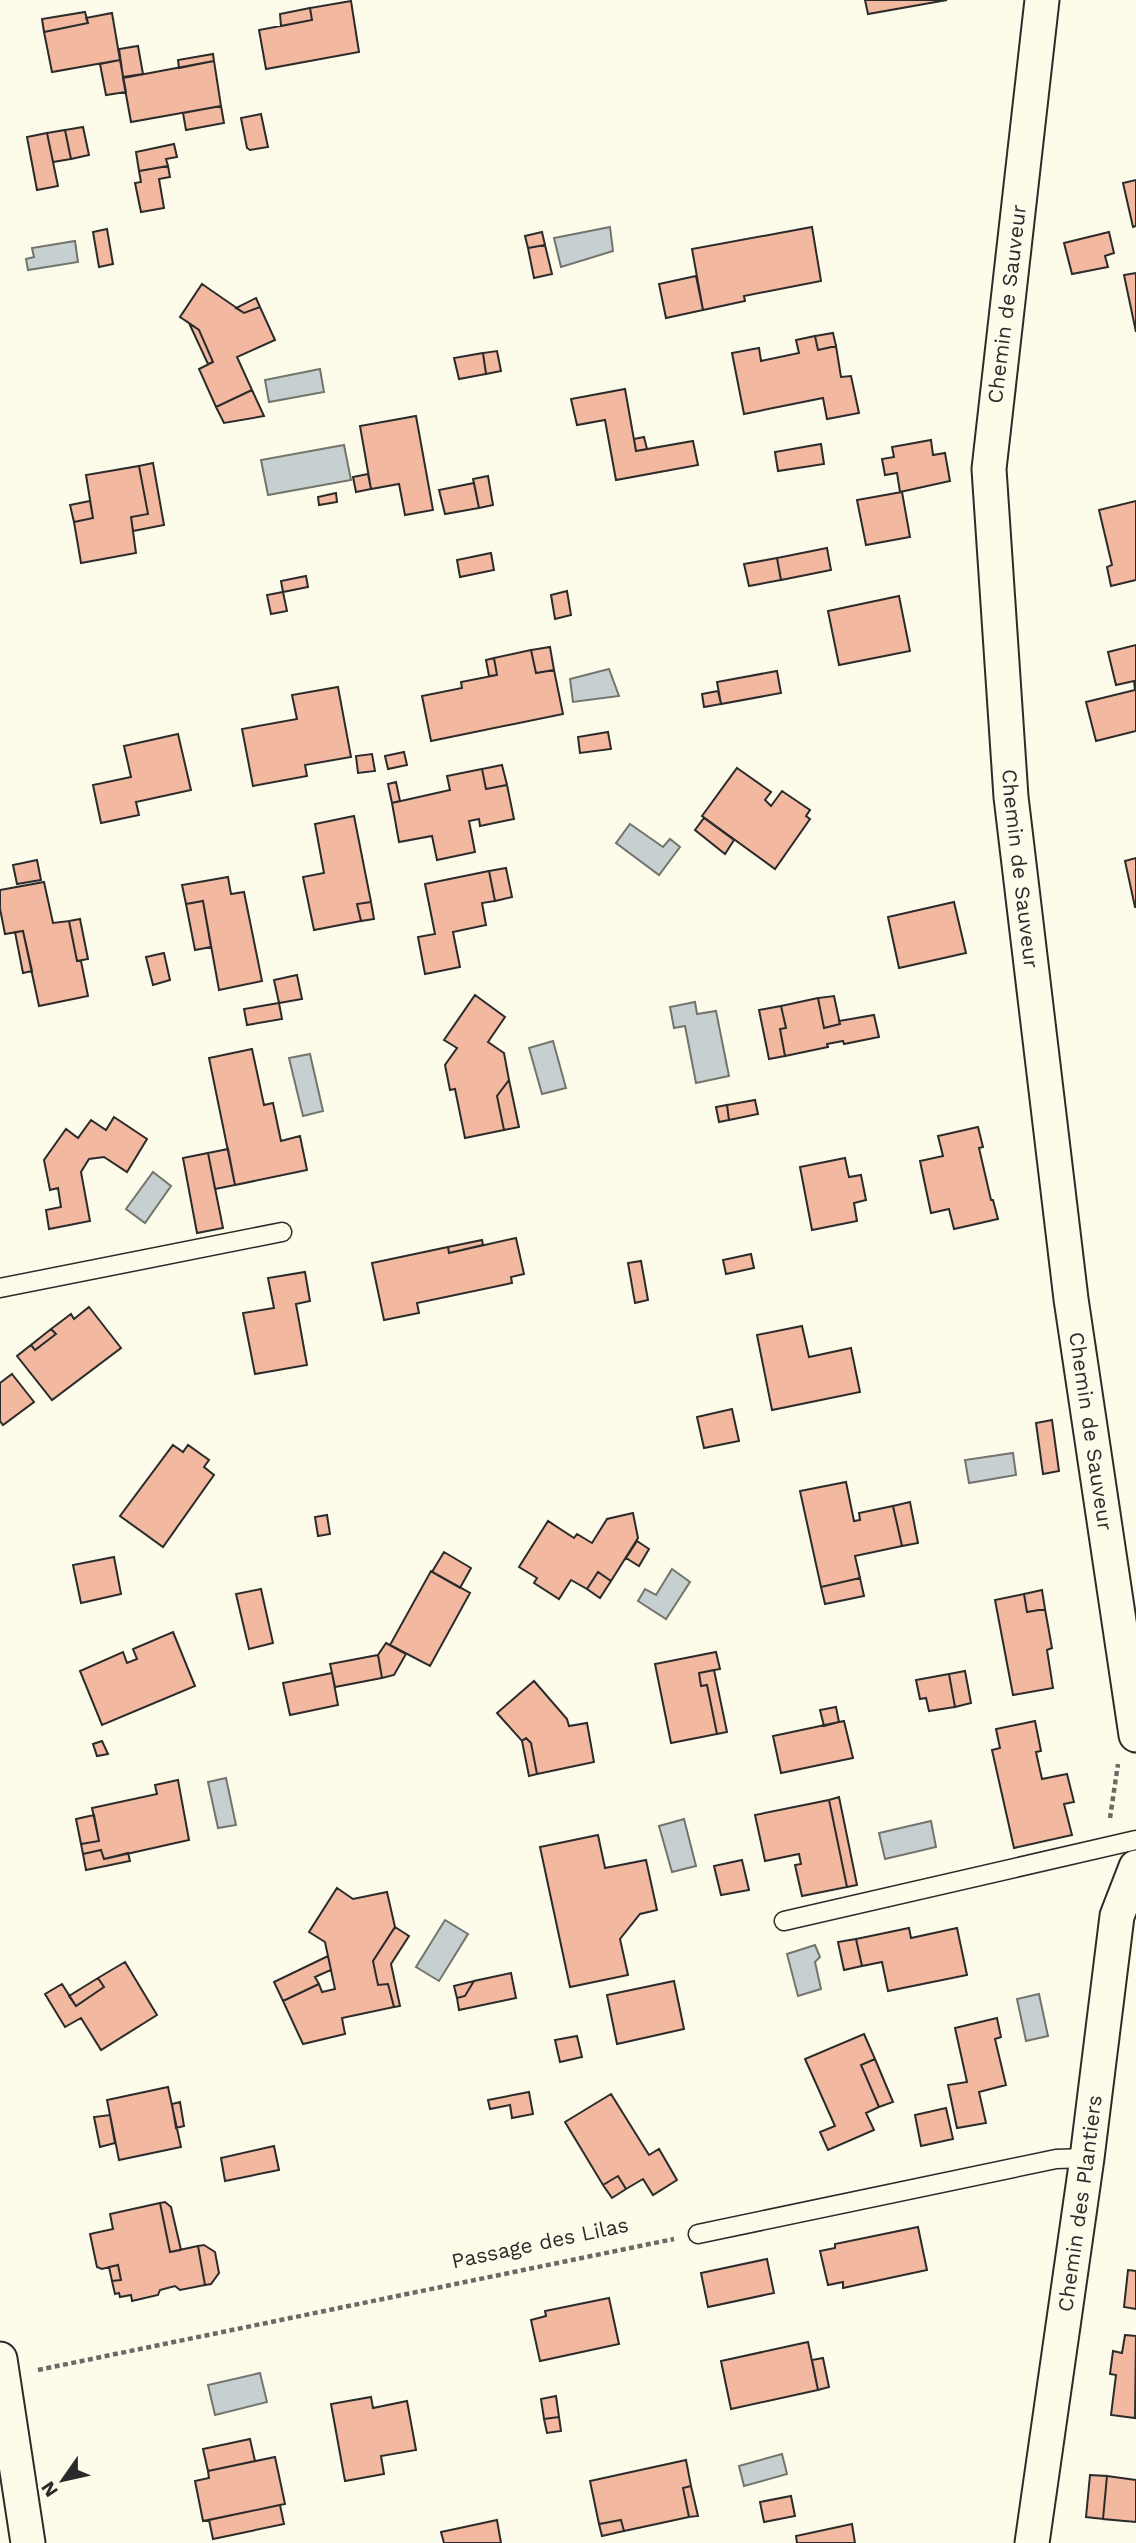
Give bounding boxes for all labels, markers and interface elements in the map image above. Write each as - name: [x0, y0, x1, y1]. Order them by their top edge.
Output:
- street label: Chemin de Sauveur: [982, 203, 1031, 405]
- street label: Chemin de Sauveur: [997, 768, 1044, 970]
- street label: Chemin de Sauveur: [1064, 1330, 1118, 1533]
- street label: Chemin des Plantiers: [1052, 2093, 1107, 2313]
- street label: Passage des Lilas: [449, 2212, 631, 2273]
- north arrow: [28, 2445, 98, 2515]
- text: N: [36, 2477, 63, 2501]

